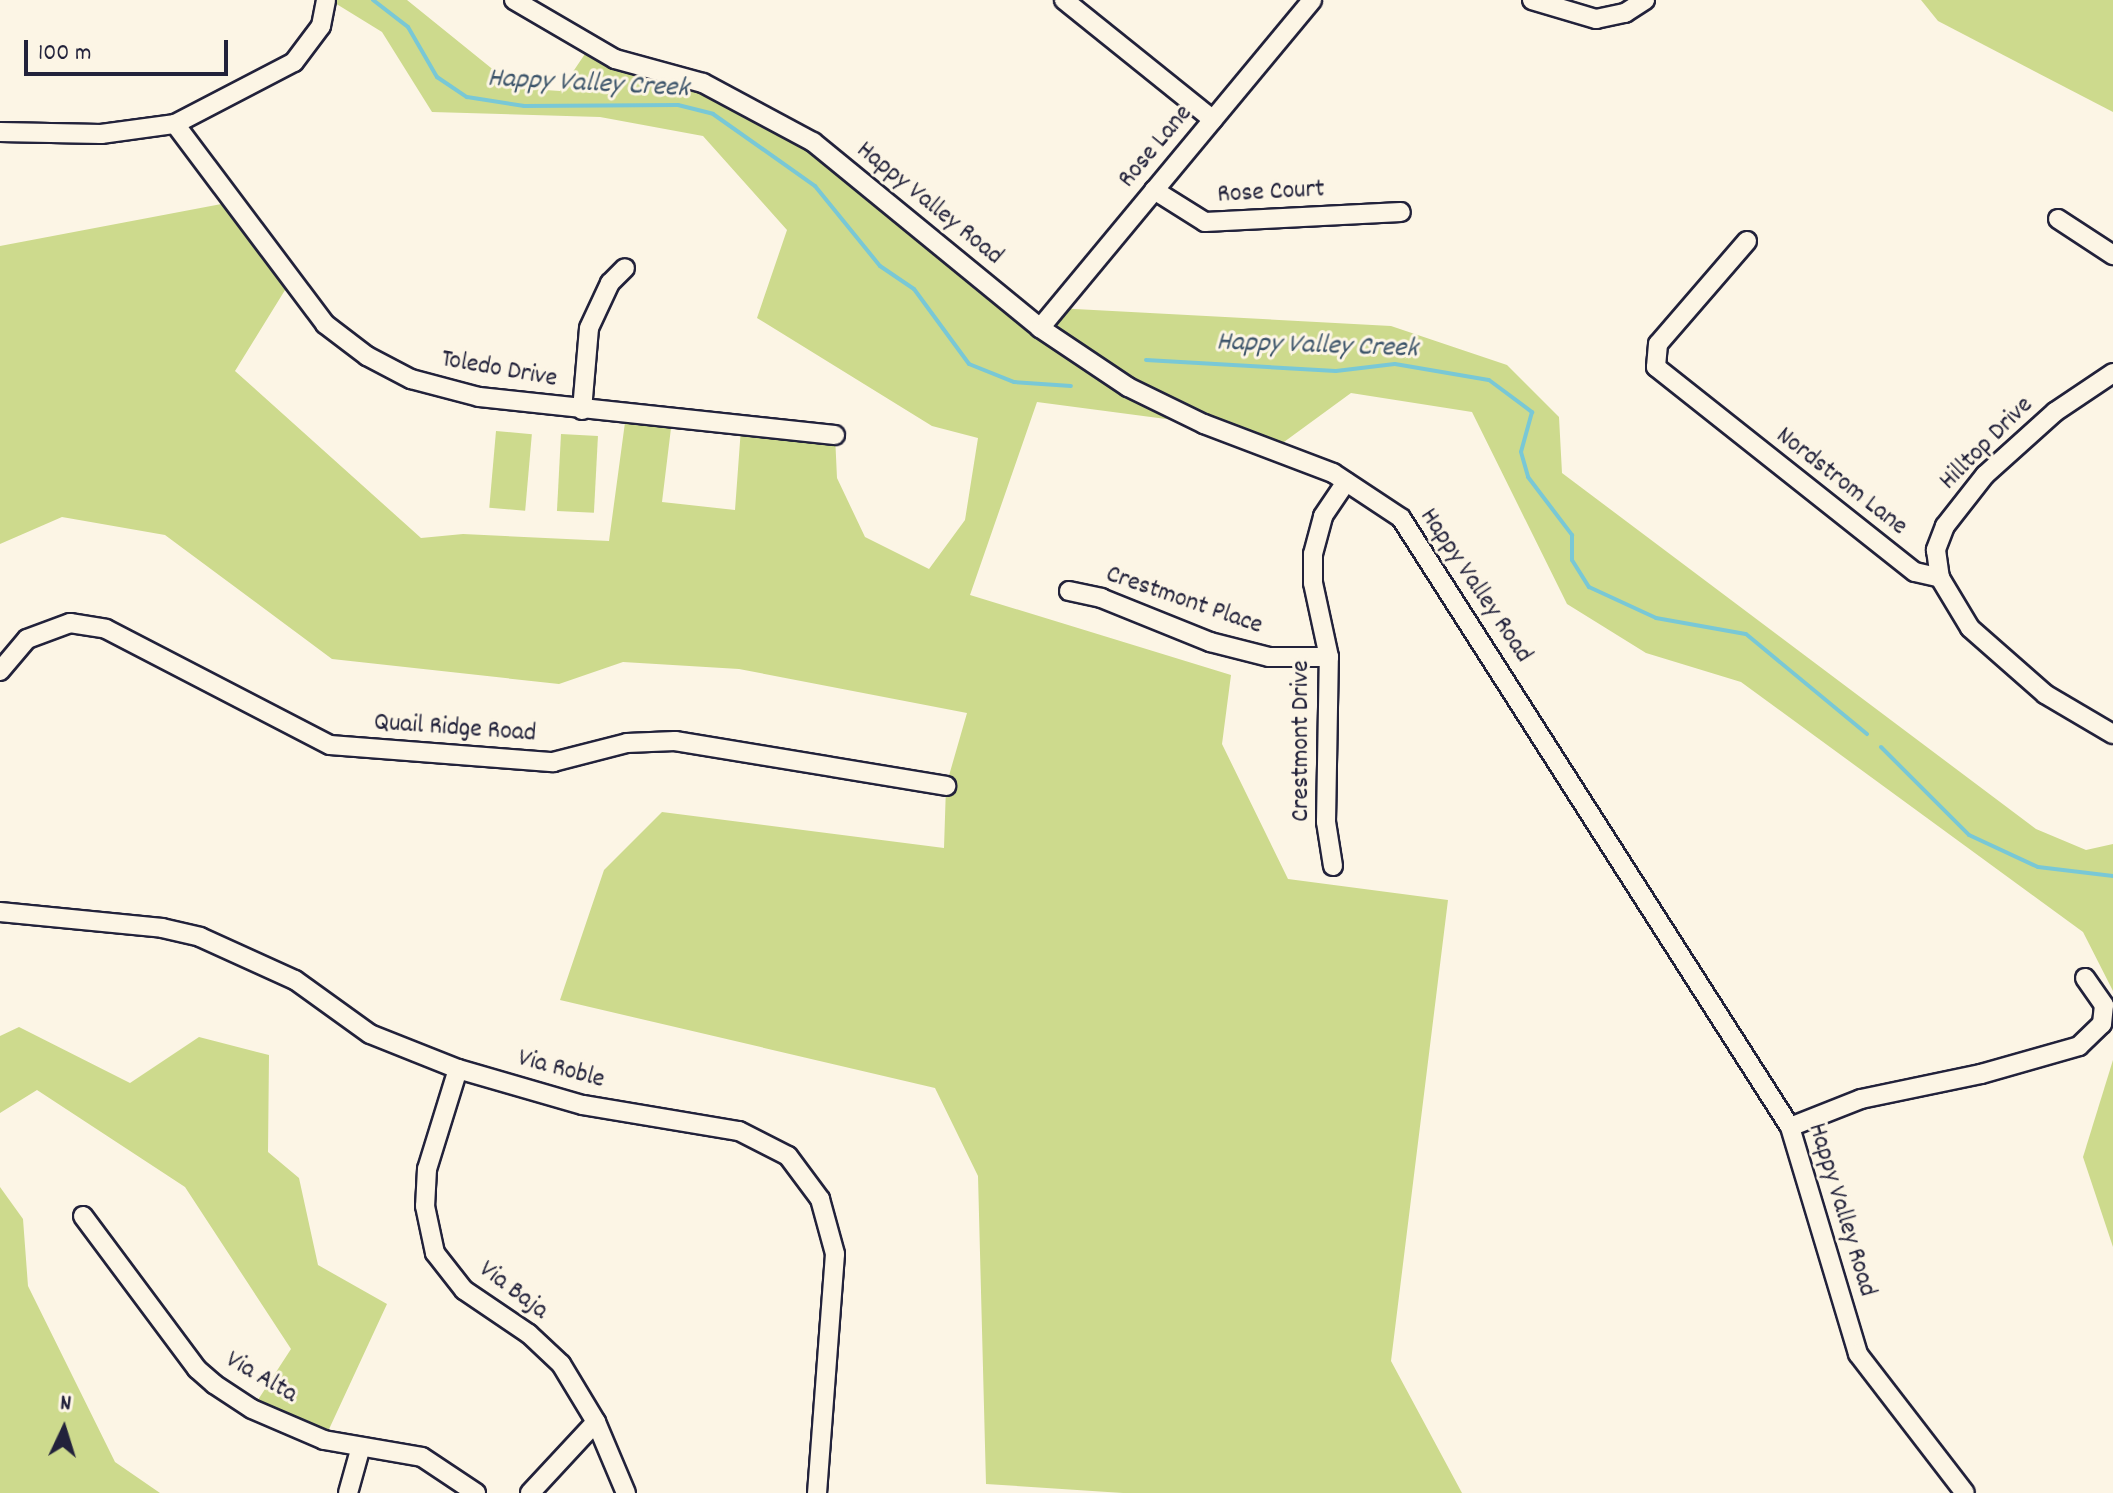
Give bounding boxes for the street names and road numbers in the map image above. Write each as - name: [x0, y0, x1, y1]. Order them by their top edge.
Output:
- street label: Rose Lane: [1112, 99, 1200, 195]
- street label: Happy Valley Road: [849, 135, 1009, 273]
- street label: Rose Court: [1217, 175, 1325, 211]
- street label: Toledo Drive: [439, 344, 559, 396]
- street label: Hilltop Drive: [1934, 391, 2040, 497]
- street label: Nordstrom Lane: [1769, 421, 1913, 543]
- street label: Happy Valley Road: [1412, 503, 1538, 669]
- street label: Crestmont Place: [1102, 560, 1266, 642]
- street label: Crestmont Drive: [1286, 660, 1318, 822]
- street label: Quail Ridge Road: [373, 708, 537, 750]
- street label: Via Roble: [514, 1043, 608, 1097]
- street label: Happy Valley Road: [1800, 1120, 1882, 1300]
- street label: Via Baja: [472, 1255, 554, 1327]
- street label: Via Alta: [220, 1345, 302, 1411]

